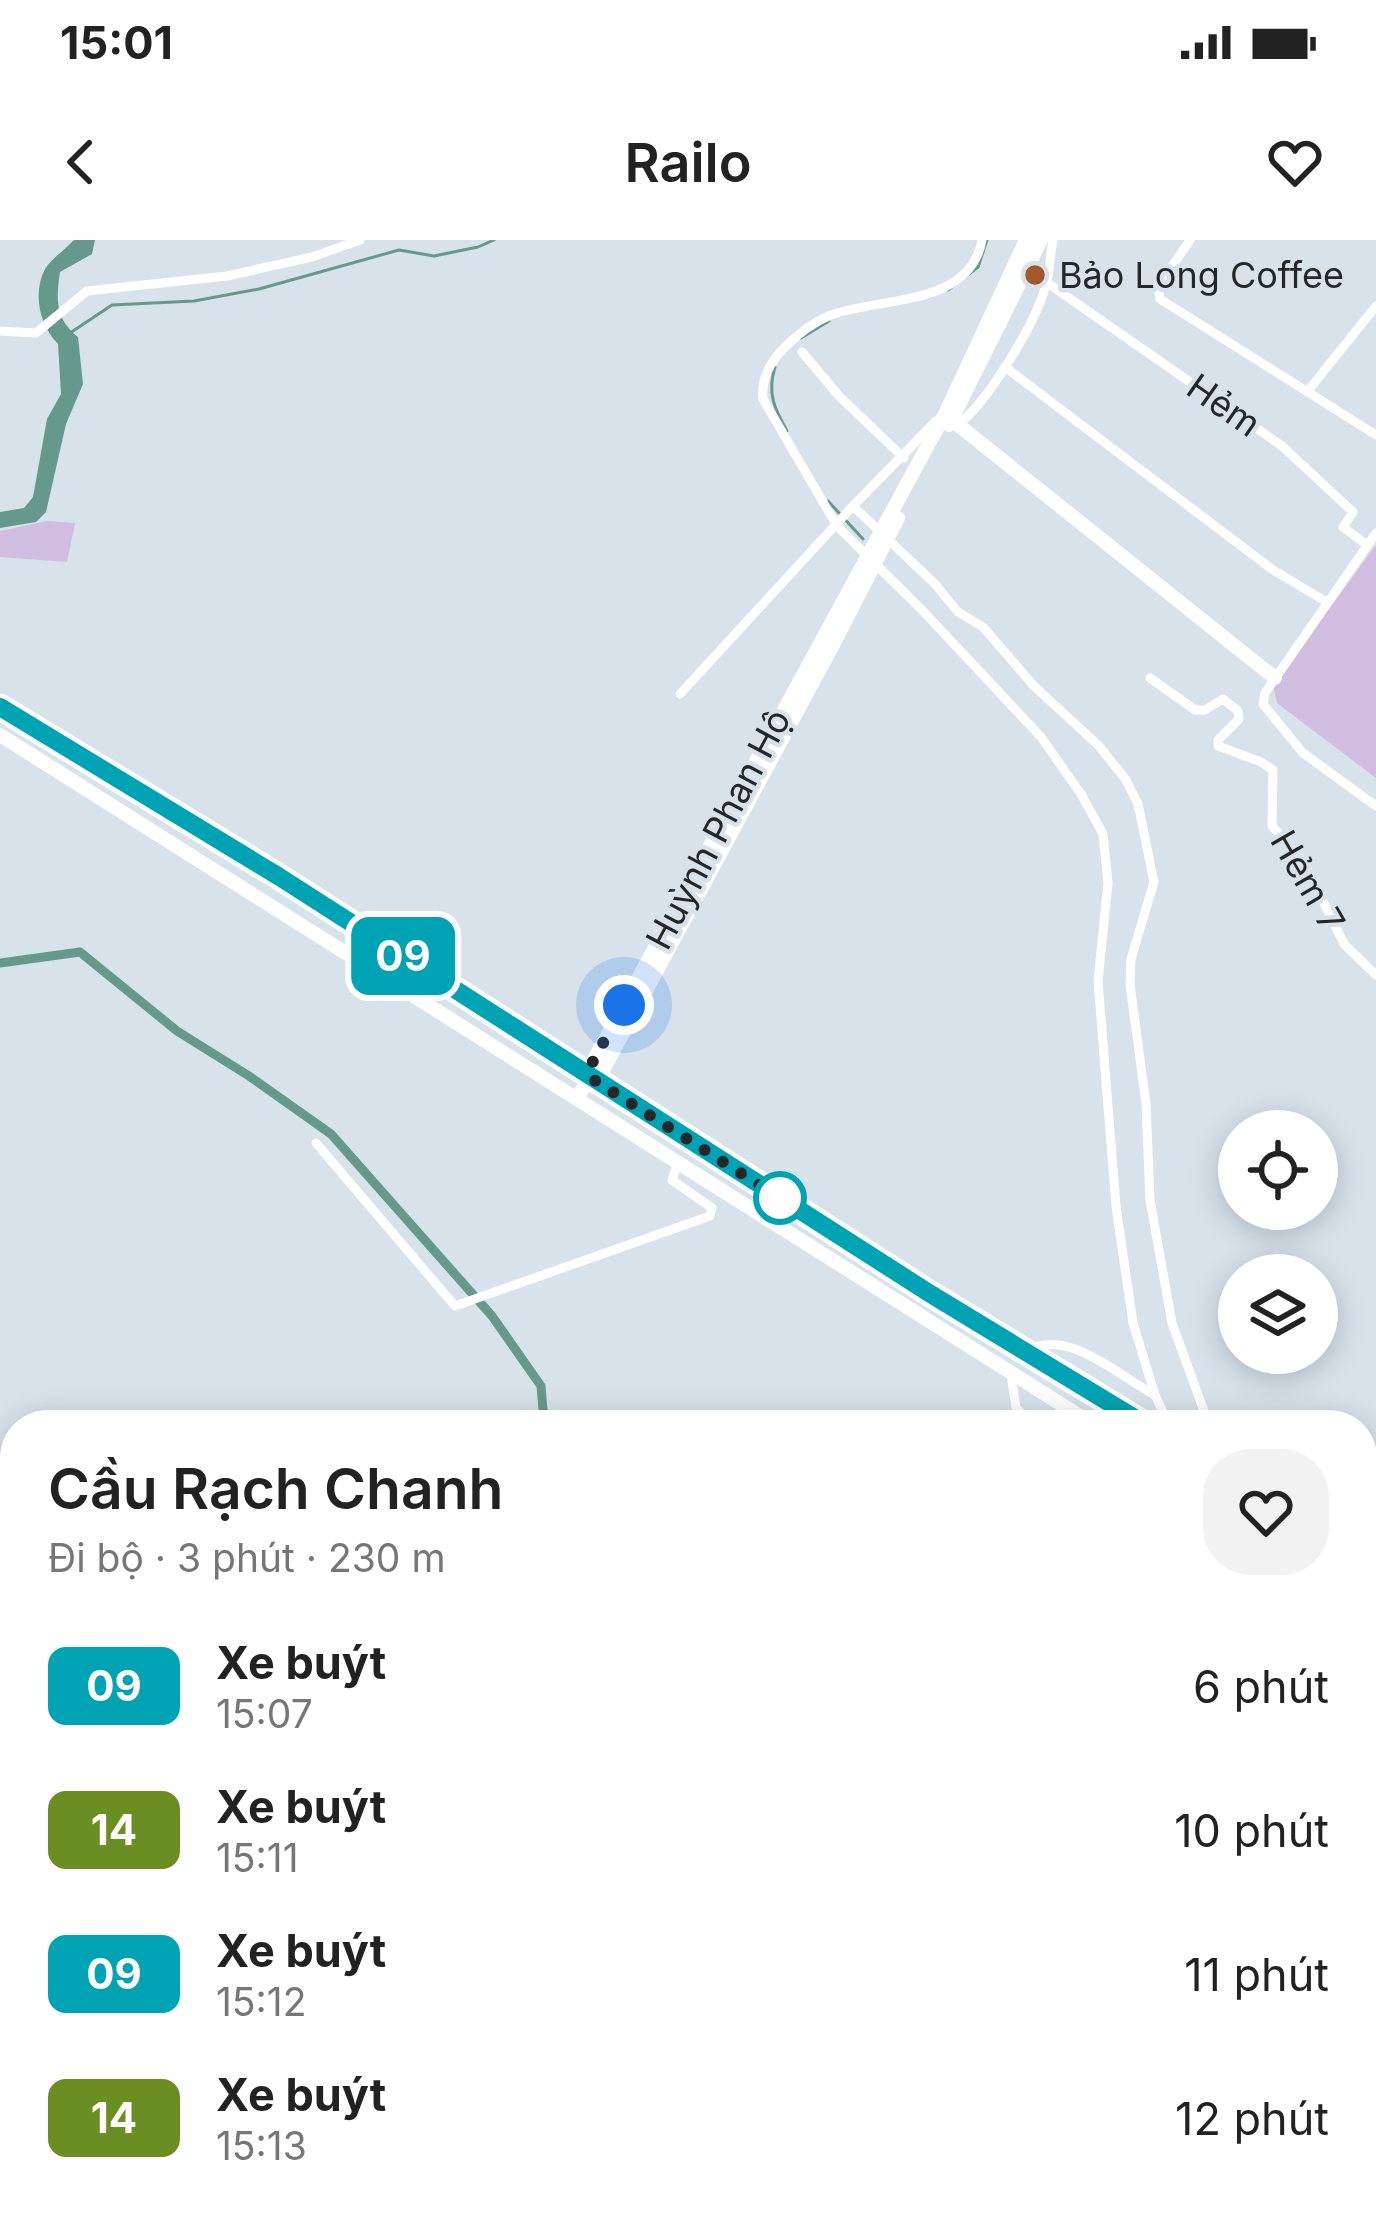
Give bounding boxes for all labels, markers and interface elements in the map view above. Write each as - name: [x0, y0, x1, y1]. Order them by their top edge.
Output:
- text: 15:01: [60, 15, 173, 70]
- icon: back: [48, 129, 114, 195]
- icon: heart: [1262, 129, 1328, 195]
- text: Railo: [624, 130, 752, 195]
- place label: Bảo Long Coffee: [1059, 253, 1344, 297]
- marker: Bảo Long Coffee: [1022, 262, 1048, 288]
- street label: Hẻm: [1179, 364, 1269, 446]
- street label: Huỳnh Phan Hộ: [636, 702, 800, 956]
- street label: Hẻm 7: [1262, 822, 1354, 940]
- line badge: 09: [349, 917, 457, 995]
- text: 09: [375, 930, 431, 981]
- your location: [594, 975, 654, 1035]
- map controls: [1218, 1110, 1338, 1374]
- button: locate: [1218, 1110, 1338, 1230]
- unlabelled marker: [755, 1173, 805, 1223]
- button: layers: [1218, 1254, 1338, 1374]
- button: heart: [1203, 1449, 1329, 1575]
- text: Cầu Rạch Chanh: [48, 1454, 504, 1523]
- text: Đi bộ · 3 phút · 230 m: [48, 1534, 446, 1581]
- text: Xe buýt: [216, 1635, 386, 1690]
- text: 6 phút: [1193, 1659, 1329, 1714]
- text: 09: [86, 1660, 142, 1711]
- text: 15:07: [216, 1690, 313, 1737]
- text: Xe buýt: [216, 1779, 386, 1834]
- text: 10 phút: [1174, 1803, 1329, 1858]
- text: 14: [91, 1804, 137, 1855]
- text: 15:11: [216, 1834, 299, 1881]
- text: Xe buýt: [216, 1923, 386, 1978]
- text: 11 phút: [1184, 1947, 1329, 2002]
- text: 09: [86, 1948, 142, 1999]
- text: 15:12: [216, 1978, 306, 2025]
- text: Xe buýt: [216, 2067, 386, 2122]
- text: 12 phút: [1175, 2091, 1329, 2146]
- text: 14: [91, 2092, 137, 2143]
- text: 15:13: [216, 2122, 307, 2169]

